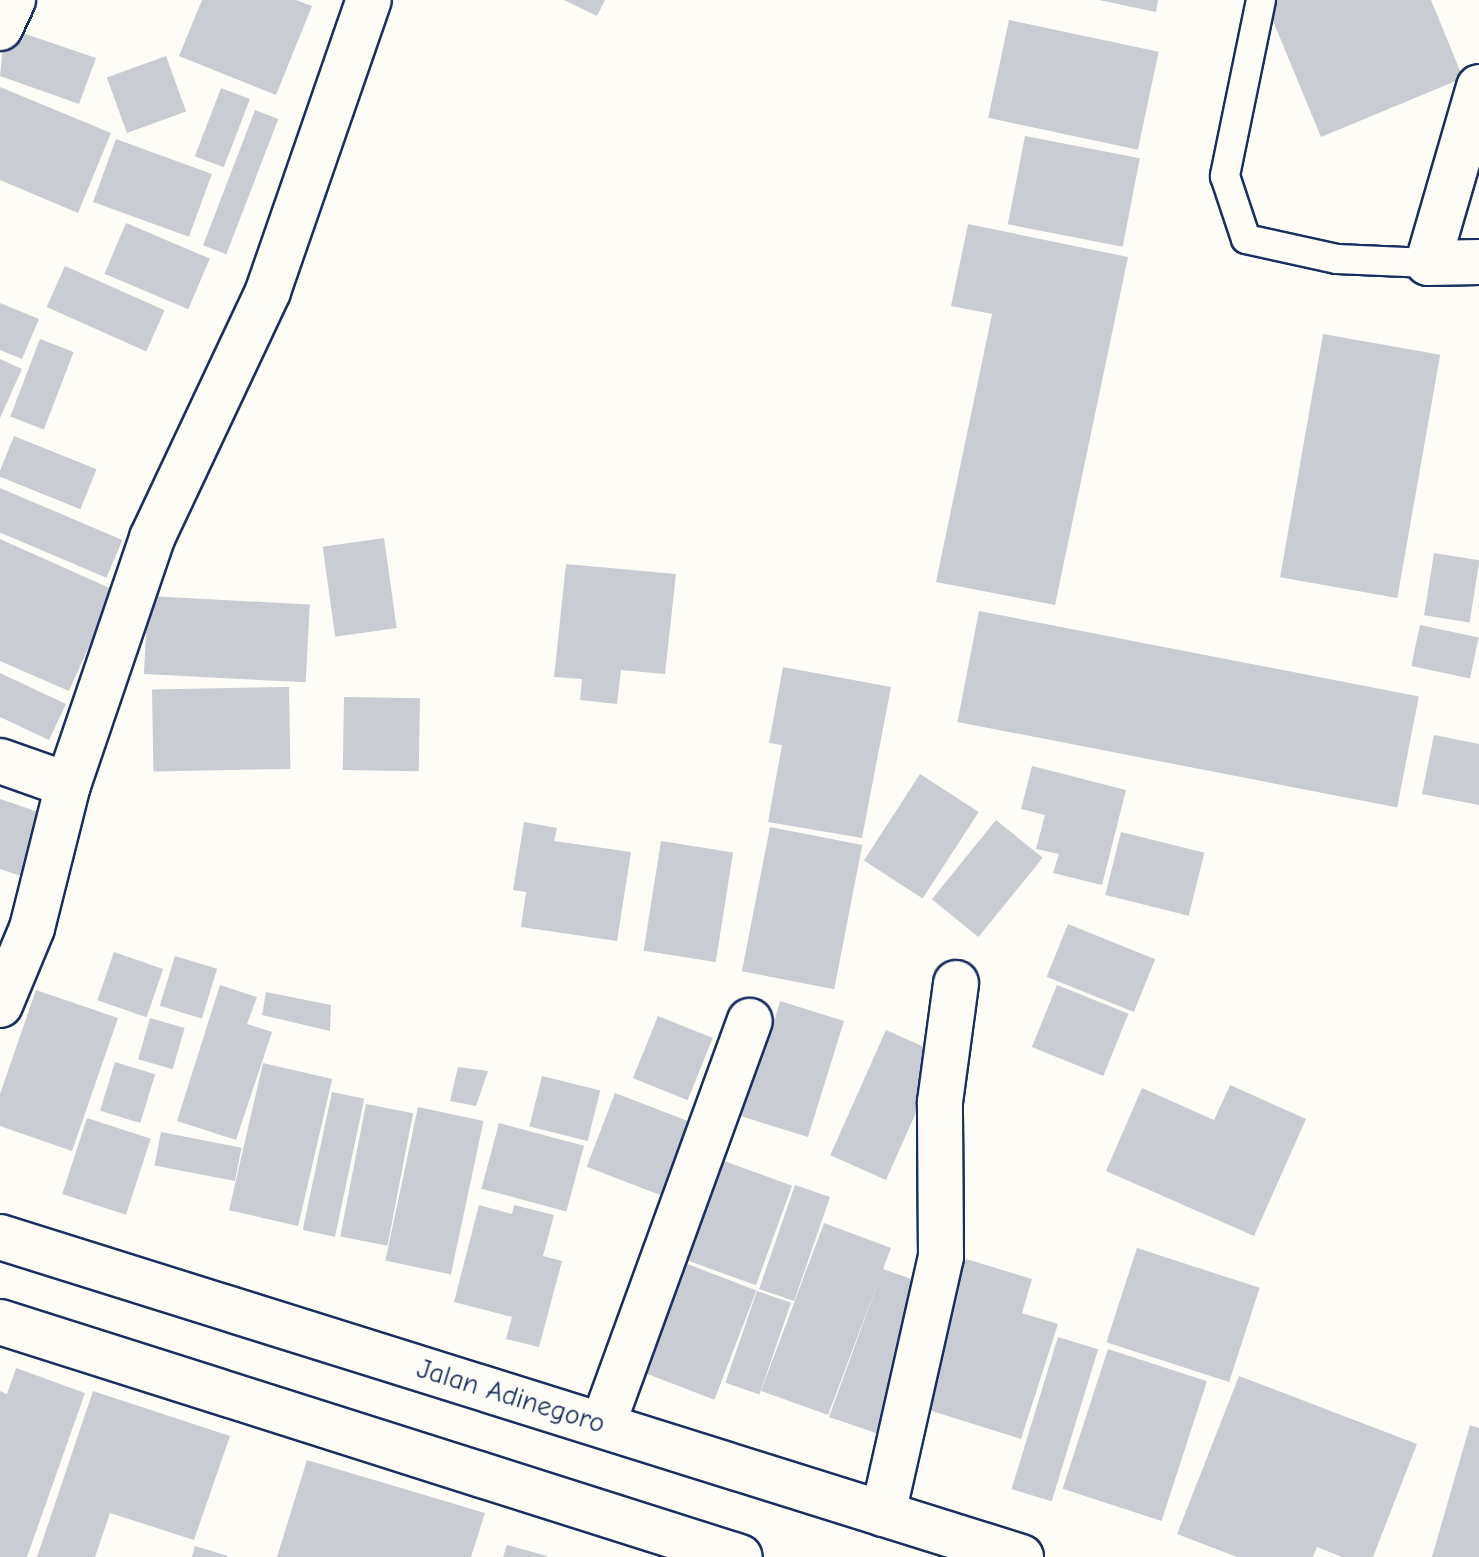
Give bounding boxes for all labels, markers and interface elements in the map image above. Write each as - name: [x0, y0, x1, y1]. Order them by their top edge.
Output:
- street label: Jalan Adinegoro: [413, 1351, 609, 1441]

